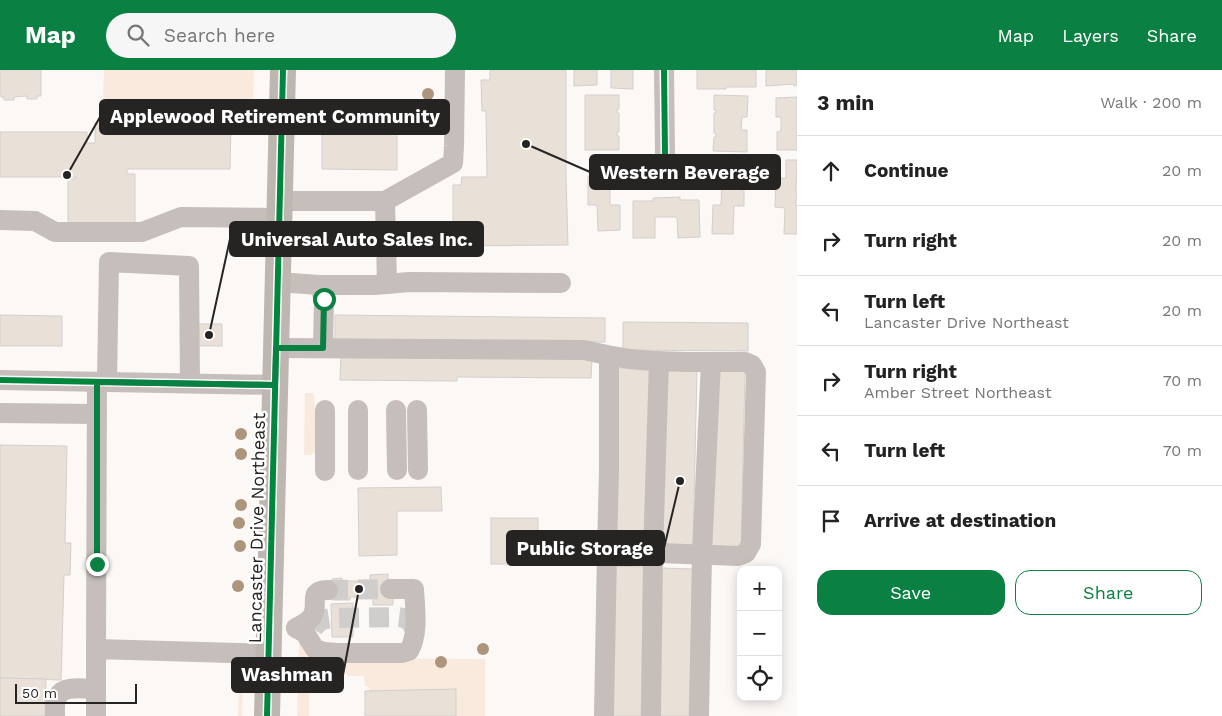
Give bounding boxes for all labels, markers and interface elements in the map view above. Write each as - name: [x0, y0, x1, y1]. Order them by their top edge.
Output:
- search box: [106, 13, 456, 58]
- text: Map: [25, 21, 76, 49]
- icon: search: [124, 21, 152, 49]
- text: Search here: [164, 24, 275, 47]
- text: Map: [997, 25, 1034, 46]
- text: Layers: [1062, 25, 1119, 46]
- text: Share: [1147, 25, 1197, 46]
- text: 3 min: [817, 90, 874, 115]
- text: Walk · 200 m: [1100, 93, 1202, 112]
- callout: Applewood Retirement Community: [100, 100, 449, 134]
- text: Applewood Retirement Community: [110, 105, 440, 128]
- callout: Western Beverage: [590, 155, 780, 189]
- icon: ahead: [817, 157, 845, 185]
- text: Continue: [864, 159, 948, 182]
- text: Western Beverage: [600, 161, 770, 184]
- text: 20 m: [1162, 161, 1202, 180]
- callout: Universal Auto Sales Inc.: [230, 222, 483, 256]
- icon: right: [817, 227, 845, 255]
- text: Universal Auto Sales Inc.: [241, 228, 473, 251]
- text: Turn right: [864, 229, 957, 252]
- text: 20 m: [1162, 231, 1202, 250]
- route start: [313, 288, 336, 311]
- text: Turn left: [864, 290, 945, 313]
- icon: left: [817, 297, 845, 325]
- text: 20 m: [1162, 301, 1202, 320]
- text: Lancaster Drive Northeast: [864, 313, 1069, 332]
- text: Turn right: [864, 360, 957, 383]
- icon: right: [817, 367, 845, 395]
- text: 70 m: [1163, 371, 1202, 390]
- text: Amber Street Northeast: [864, 383, 1052, 402]
- street label: Lancaster Drive Northeast: [244, 412, 269, 644]
- icon: left: [817, 437, 845, 465]
- text: Turn left: [864, 439, 945, 462]
- text: 70 m: [1163, 441, 1202, 460]
- icon: arrive: [817, 507, 845, 535]
- text: Arrive at destination: [864, 509, 1056, 532]
- callout: Public Storage: [507, 531, 664, 565]
- text: Public Storage: [516, 537, 654, 560]
- route end: [86, 553, 109, 576]
- map controls: [737, 566, 782, 701]
- button: +: [737, 566, 782, 611]
- button: Save: [817, 570, 1005, 615]
- button: Share: [1015, 570, 1202, 615]
- button: −: [737, 611, 782, 656]
- button: locate: [737, 656, 782, 701]
- callout: Washman: [232, 658, 343, 692]
- text: Washman: [241, 663, 333, 686]
- scale bar: [15, 681, 138, 704]
- text: 50 m: [22, 685, 57, 701]

